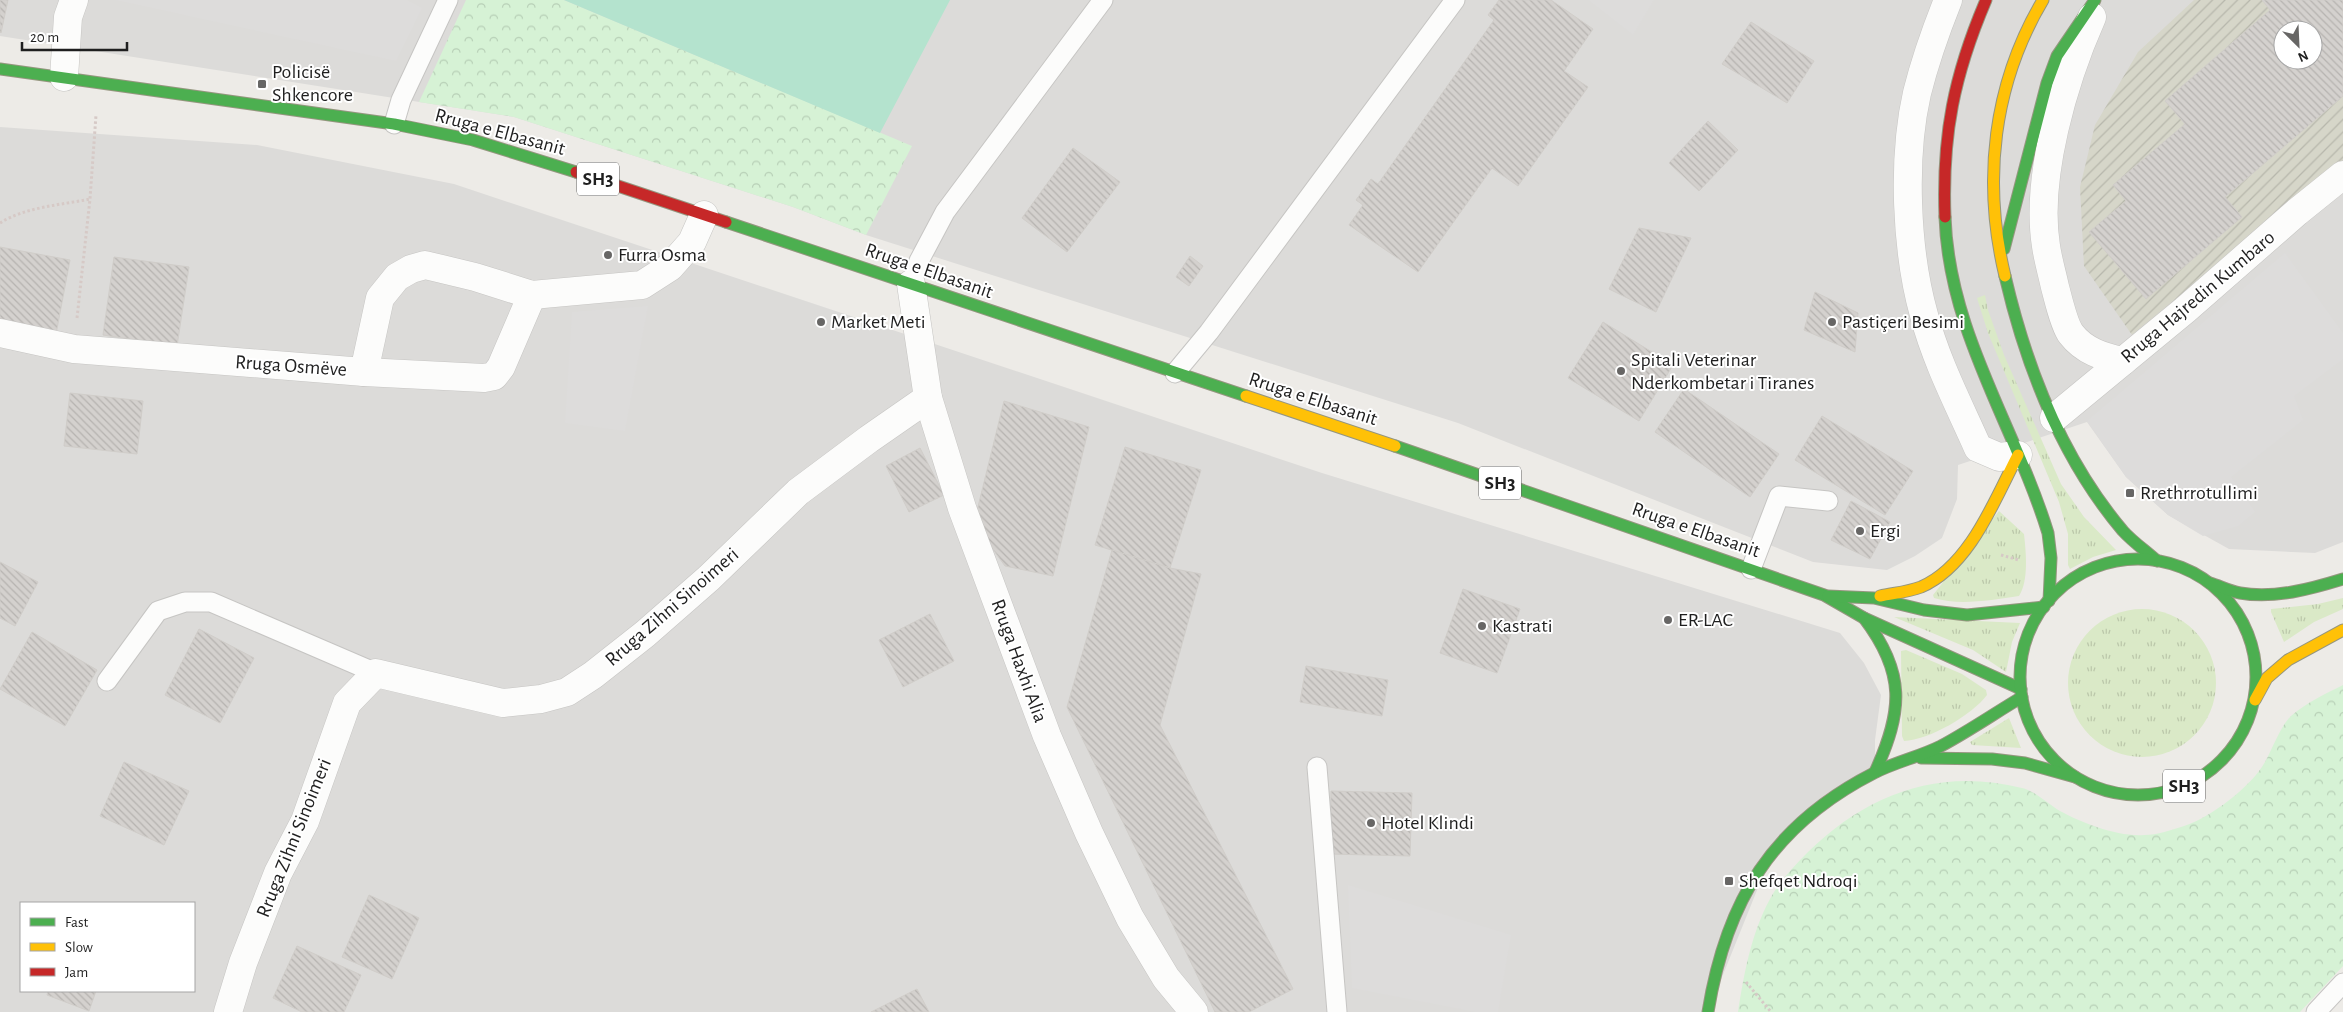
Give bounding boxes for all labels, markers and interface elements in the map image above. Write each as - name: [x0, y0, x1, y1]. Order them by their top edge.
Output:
- scale bar: [22, 20, 128, 52]
- north arrow: [2273, 20, 2323, 70]
- text: 20 m: [30, 30, 59, 45]
- text: N: [2296, 48, 2310, 64]
- place label: Policisë Shkencore: [272, 62, 353, 105]
- marker: Policisë Shkencore: [256, 78, 268, 90]
- street label: Rruga e Elbasanit: [433, 105, 568, 159]
- road number: SH3: [577, 162, 619, 195]
- street label: Rruga Hajredin Kumbaro: [2117, 227, 2279, 367]
- street label: Rruga e Elbasanit: [862, 240, 996, 302]
- place label: Furra Osma: [618, 245, 706, 265]
- marker: Furra Osma: [602, 249, 614, 261]
- place label: Market Meti: [831, 312, 926, 332]
- place label: Pastiçeri Besimi: [1842, 312, 1964, 332]
- marker: Market Meti: [815, 316, 827, 328]
- marker: Pastiçeri Besimi: [1826, 316, 1838, 328]
- place label: Spitali Veterinar Nderkombetar i Tiranes: [1631, 350, 1814, 393]
- street label: Rruga Osmëve: [234, 352, 348, 380]
- marker: Spitali Veterinar Nderkombetar i Tiranes: [1615, 365, 1627, 377]
- street label: Rruga e Elbasanit: [1246, 369, 1380, 429]
- road number: SH3: [1479, 466, 1521, 499]
- place label: Rrethrrotullimi: [2140, 483, 2258, 503]
- marker: Rrethrrotullimi: [2124, 487, 2136, 499]
- street label: Rruga e Elbasanit: [1629, 499, 1763, 561]
- place label: Ergi: [1870, 521, 1900, 541]
- marker: Ergi: [1854, 525, 1866, 537]
- street label: Rruga Zihni Sinoimeri: [602, 544, 742, 670]
- street label: Rruga Haxhi Alia: [987, 597, 1051, 725]
- place label: ER-LAC: [1678, 610, 1733, 630]
- marker: ER-LAC: [1662, 614, 1674, 626]
- place label: Kastrati: [1492, 616, 1552, 636]
- marker: Kastrati: [1476, 620, 1488, 632]
- street label: Rruga Zihni Sinoimeri: [253, 756, 335, 920]
- road number: SH3: [2163, 769, 2205, 802]
- place label: Hotel Klindi: [1381, 813, 1474, 833]
- marker: Hotel Klindi: [1365, 817, 1377, 829]
- place label: Shefqet Ndroqi: [1739, 871, 1858, 891]
- marker: Shefqet Ndroqi: [1723, 875, 1735, 887]
- legend: [20, 902, 195, 992]
- text: Fast: [65, 915, 89, 930]
- text: Slow: [65, 940, 93, 955]
- text: Jam: [65, 965, 88, 980]

